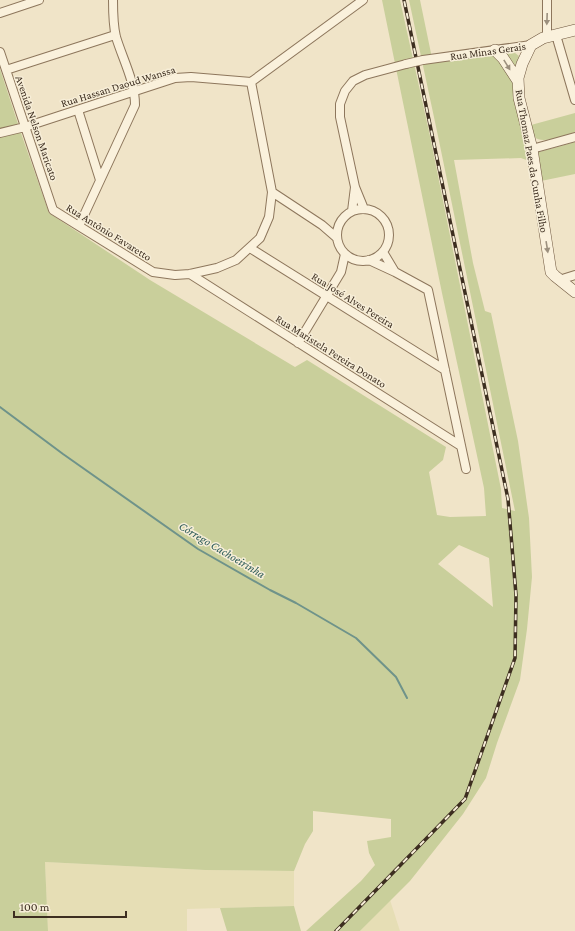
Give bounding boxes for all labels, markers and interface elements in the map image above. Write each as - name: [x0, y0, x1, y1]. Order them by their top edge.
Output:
- one-way arrow: [544, 13, 550, 26]
- street label: Rua Minas Gerais: [449, 40, 527, 62]
- one-way arrow: [504, 59, 511, 71]
- street label: Rua Hassan Daoud Wanssa: [59, 63, 177, 109]
- street label: Avenida Nelson Maricato: [13, 74, 61, 182]
- street label: Rua Thomaz Paes da Cunha Filho: [513, 88, 551, 234]
- street label: Rua Antônio Favaretto: [64, 201, 154, 263]
- one-way arrow: [544, 241, 550, 253]
- street label: Rua José Alves Pereira: [309, 270, 396, 331]
- street label: Rua Maristela Pereira Donato: [274, 312, 389, 390]
- water label: Córrego Cachoeirinha: [176, 519, 268, 581]
- scale bar: [14, 893, 126, 919]
- text: 100 m: [20, 900, 50, 914]

